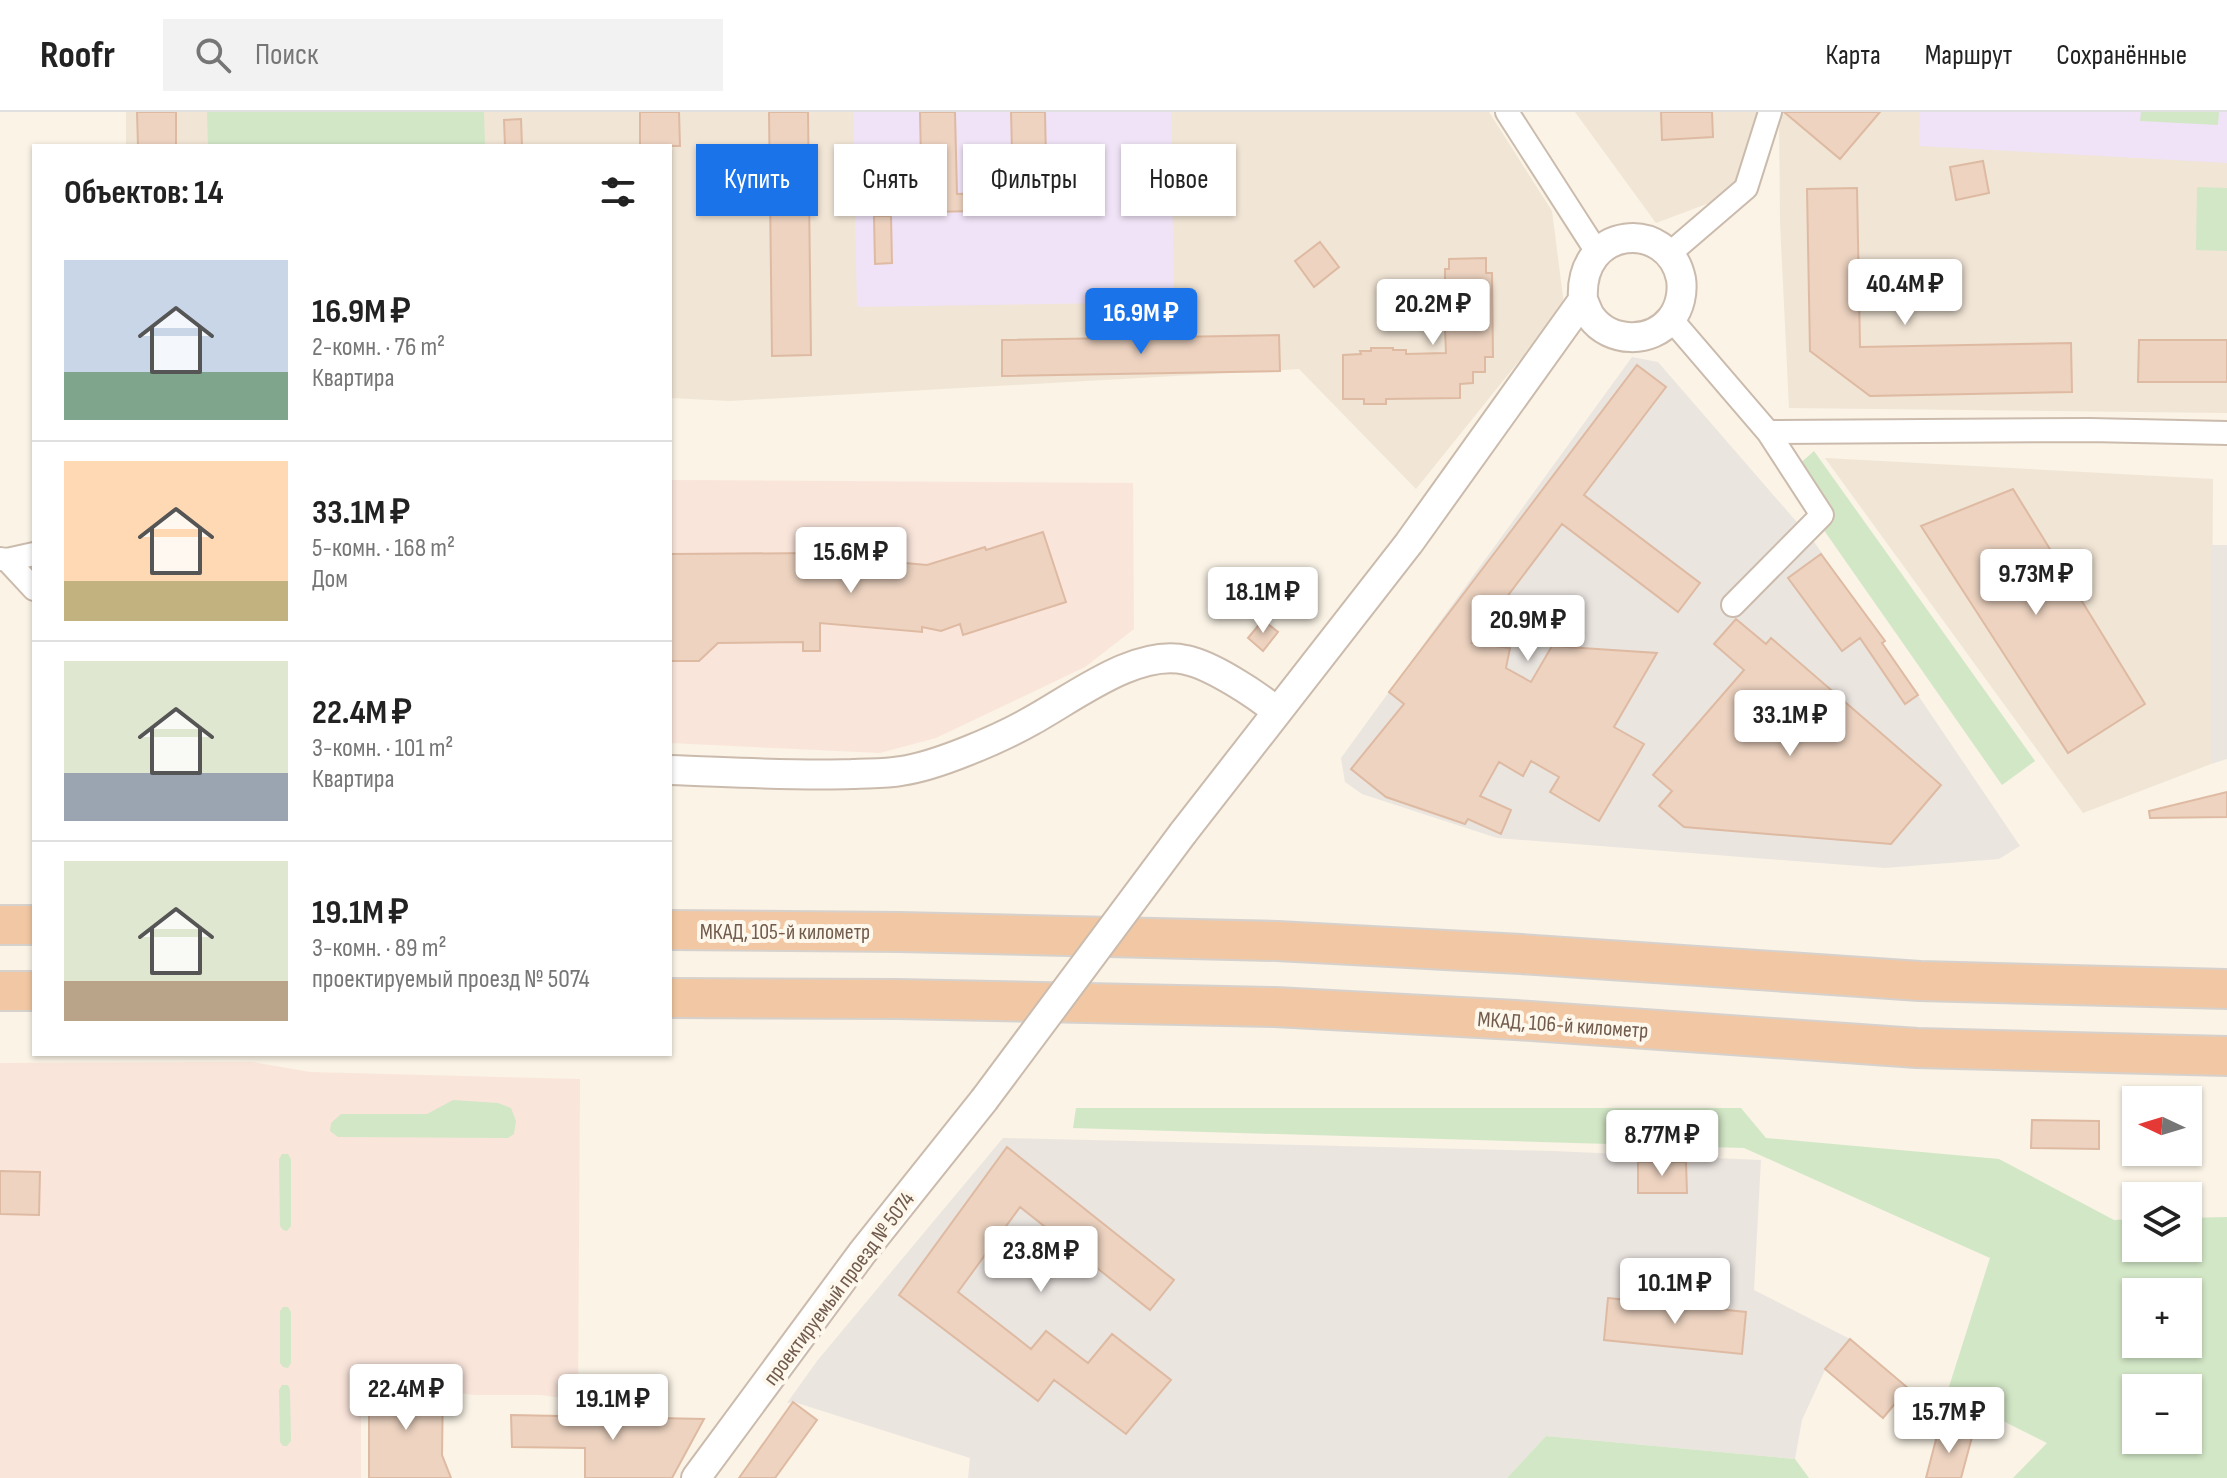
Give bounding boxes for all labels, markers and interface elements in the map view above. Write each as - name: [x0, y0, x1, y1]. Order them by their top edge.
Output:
- search box: [163, 19, 723, 91]
- text: Roofr: [40, 33, 115, 78]
- icon: search: [191, 33, 235, 77]
- text: Поиск: [255, 37, 318, 73]
- text: Карта: [1826, 39, 1881, 72]
- text: Маршрут: [1925, 39, 2012, 72]
- text: Сохранённые: [2056, 39, 2187, 72]
- chip: Купить: [696, 144, 818, 216]
- chip: Снять: [834, 144, 947, 216]
- chip: Фильтры: [963, 144, 1105, 216]
- chip: Новое: [1121, 144, 1236, 216]
- icon: filters: [596, 170, 640, 214]
- text: Объектов: 14: [64, 172, 224, 213]
- pin: 40.4M ₽: [1831, 259, 1979, 327]
- text: 40.4M ₽: [1866, 269, 1944, 300]
- pin: 20.2M ₽: [1359, 279, 1507, 347]
- pin: 16.9M ₽: [1067, 288, 1215, 356]
- text: 20.2M ₽: [1395, 289, 1471, 320]
- text: 16.9M ₽: [312, 291, 411, 332]
- icon: home: [128, 292, 224, 388]
- text: 16.9M ₽: [1103, 298, 1179, 329]
- text: 2-комн. · 76 m²: [312, 332, 445, 363]
- text: Квартира: [312, 363, 395, 394]
- text: 33.1M ₽: [312, 492, 410, 533]
- icon: home: [128, 493, 224, 589]
- pin: 15.6M ₽: [777, 527, 925, 595]
- text: 5-комн. · 168 m²: [312, 533, 455, 564]
- text: 15.6M ₽: [814, 537, 888, 568]
- pin: 9.73M ₽: [1962, 549, 2110, 617]
- text: 9.73M ₽: [1998, 559, 2074, 590]
- text: Дом: [312, 564, 348, 595]
- pin: 18.1M ₽: [1189, 567, 1337, 635]
- text: 18.1M ₽: [1226, 577, 1300, 608]
- pin: 20.9M ₽: [1454, 595, 1602, 663]
- text: 20.9M ₽: [1490, 605, 1566, 636]
- pin: 33.1M ₽: [1716, 690, 1864, 758]
- text: 22.4M ₽: [312, 692, 412, 733]
- icon: home: [128, 693, 224, 789]
- text: 33.1M ₽: [1752, 700, 1828, 731]
- text: 3-комн. · 101 m²: [312, 733, 453, 764]
- text: Квартира: [312, 764, 395, 795]
- text: 19.1M ₽: [312, 892, 409, 933]
- icon: home: [128, 893, 224, 989]
- street label: МКАД, 105-й километр: [700, 919, 870, 946]
- text: 3-комн. · 89 m²: [312, 933, 447, 964]
- text: проектируемый проезд № 5074: [312, 964, 590, 995]
- street label: МКАД, 106-й километр: [1477, 1006, 1649, 1045]
- north arrow: [2122, 1086, 2202, 1166]
- map controls: [2122, 1086, 2202, 1454]
- pin: 8.77M ₽: [1588, 1110, 1736, 1178]
- text: 8.77M ₽: [1624, 1120, 1700, 1151]
- button: layers: [2122, 1182, 2202, 1262]
- street label: проектируемый проезд № 5074: [758, 1187, 921, 1391]
- pin: 23.8M ₽: [967, 1226, 1115, 1294]
- text: 23.8M ₽: [1003, 1236, 1079, 1267]
- pin: 10.1M ₽: [1601, 1258, 1749, 1326]
- text: 10.1M ₽: [1638, 1268, 1712, 1299]
- button: +: [2122, 1278, 2202, 1358]
- pin: 22.4M ₽: [332, 1364, 480, 1432]
- text: 22.4M ₽: [368, 1374, 444, 1405]
- pin: 19.1M ₽: [539, 1374, 687, 1442]
- button: −: [2122, 1374, 2202, 1454]
- text: 19.1M ₽: [576, 1384, 650, 1415]
- pin: 15.7M ₽: [1875, 1387, 2023, 1455]
- text: 15.7M ₽: [1912, 1397, 1986, 1428]

